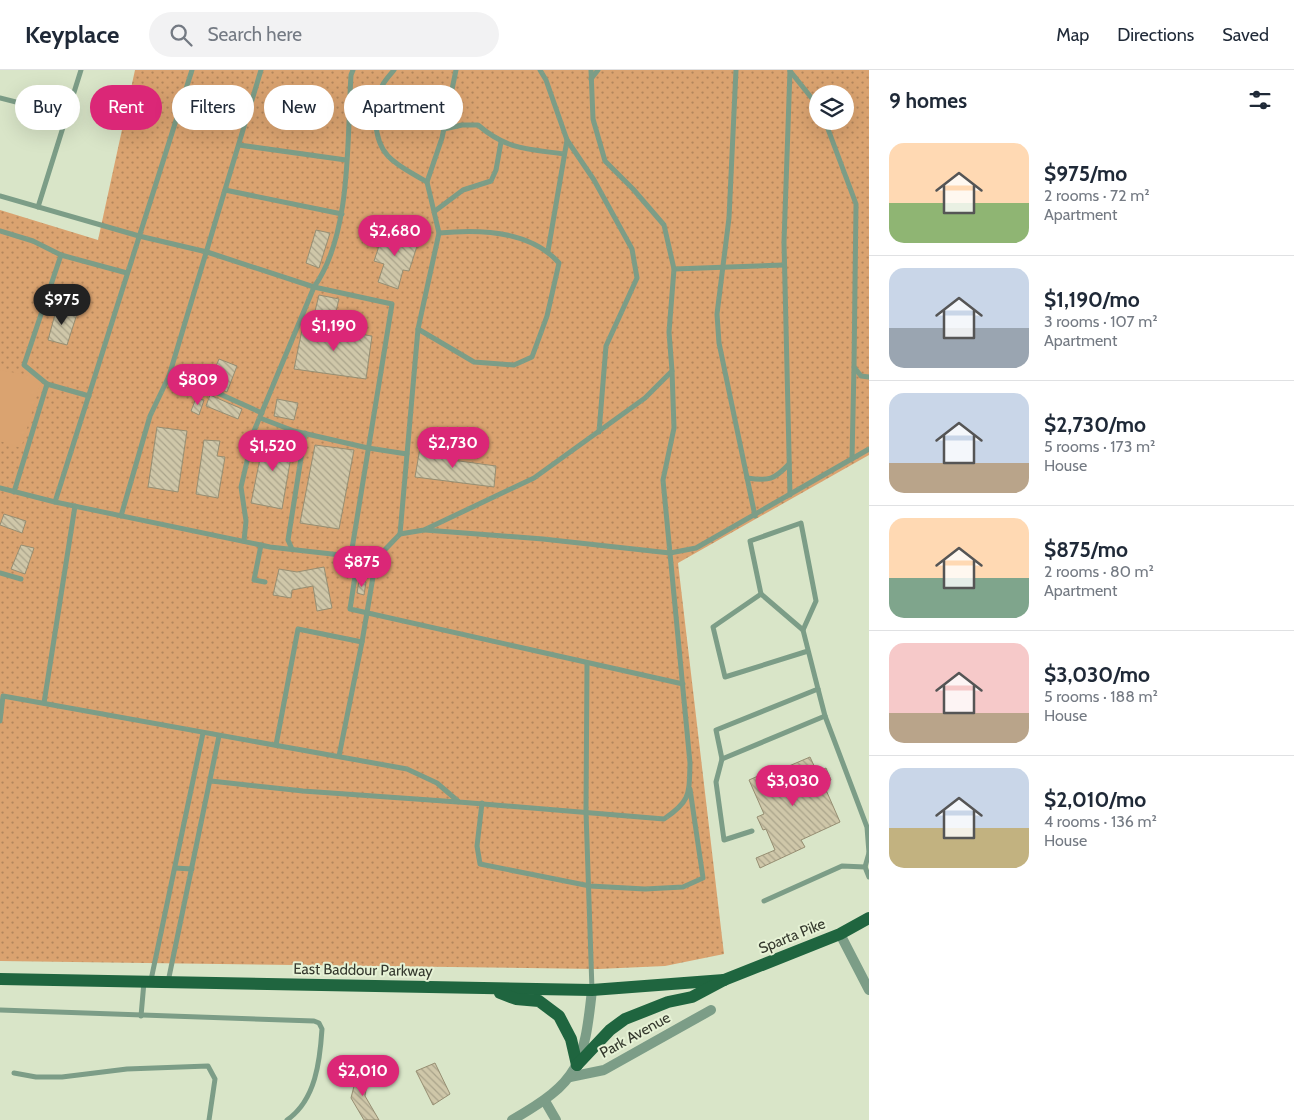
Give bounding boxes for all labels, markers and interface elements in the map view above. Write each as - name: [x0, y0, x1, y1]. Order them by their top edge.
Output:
- search box: [149, 12, 499, 57]
- text: Keyplace: [25, 20, 119, 49]
- icon: search: [167, 21, 195, 49]
- text: Search here: [207, 23, 302, 46]
- text: Map: [1056, 24, 1089, 46]
- text: Directions: [1117, 24, 1194, 46]
- text: Saved: [1222, 24, 1269, 46]
- chip: Buy: [15, 85, 80, 130]
- chip: Rent: [90, 85, 162, 130]
- chip: Filters: [172, 85, 254, 130]
- chip: New: [264, 85, 334, 130]
- chip: Apartment: [344, 85, 463, 130]
- map controls: [809, 85, 854, 130]
- button: layers: [809, 85, 854, 130]
- icon: filters: [1246, 86, 1274, 114]
- text: 9 homes: [889, 88, 967, 113]
- text: $975/mo: [1044, 161, 1127, 186]
- icon: home: [929, 163, 989, 223]
- text: 2 rooms · 72 m²: [1044, 186, 1149, 205]
- text: Apartment: [1044, 205, 1117, 224]
- pin: $2,680: [354, 214, 436, 257]
- text: $2,680: [369, 221, 421, 240]
- pin: $975: [32, 284, 92, 326]
- text: $1,190/mo: [1044, 287, 1140, 312]
- icon: home: [929, 288, 989, 348]
- text: $975: [44, 290, 80, 309]
- pin: $1,190: [293, 310, 375, 352]
- text: 3 rooms · 107 m²: [1044, 312, 1158, 331]
- text: $1,190: [312, 316, 356, 335]
- text: Apartment: [1044, 331, 1117, 350]
- pin: $809: [168, 364, 228, 406]
- text: $809: [178, 370, 218, 389]
- text: $2,730/mo: [1044, 412, 1146, 437]
- icon: home: [929, 413, 989, 473]
- pin: $2,730: [412, 426, 494, 469]
- pin: $1,520: [232, 430, 314, 472]
- text: $2,730: [428, 433, 478, 452]
- text: $1,520: [249, 436, 297, 455]
- text: 5 rooms · 173 m²: [1044, 437, 1155, 456]
- text: House: [1044, 456, 1087, 475]
- text: $875/mo: [1044, 537, 1128, 562]
- icon: home: [929, 538, 989, 598]
- pin: $875: [332, 546, 392, 588]
- text: $875: [344, 552, 380, 571]
- text: 2 rooms · 80 m²: [1044, 562, 1154, 581]
- text: Apartment: [1044, 581, 1117, 600]
- text: $3,030/mo: [1044, 662, 1150, 687]
- icon: home: [929, 663, 989, 723]
- text: 5 rooms · 188 m²: [1044, 687, 1158, 706]
- text: House: [1044, 706, 1087, 725]
- pin: $3,030: [752, 764, 834, 807]
- text: $3,030: [767, 771, 819, 790]
- text: $2,010/mo: [1044, 787, 1146, 812]
- icon: home: [929, 788, 989, 848]
- text: 4 rooms · 136 m²: [1044, 812, 1157, 831]
- text: House: [1044, 831, 1087, 850]
- street label: Sparta Pike: [756, 914, 828, 958]
- street label: East Baddour Parkway: [293, 960, 433, 980]
- street label: Park Avenue: [597, 1008, 674, 1062]
- pin: $2,010: [322, 1054, 404, 1097]
- text: $2,010: [338, 1061, 388, 1080]

